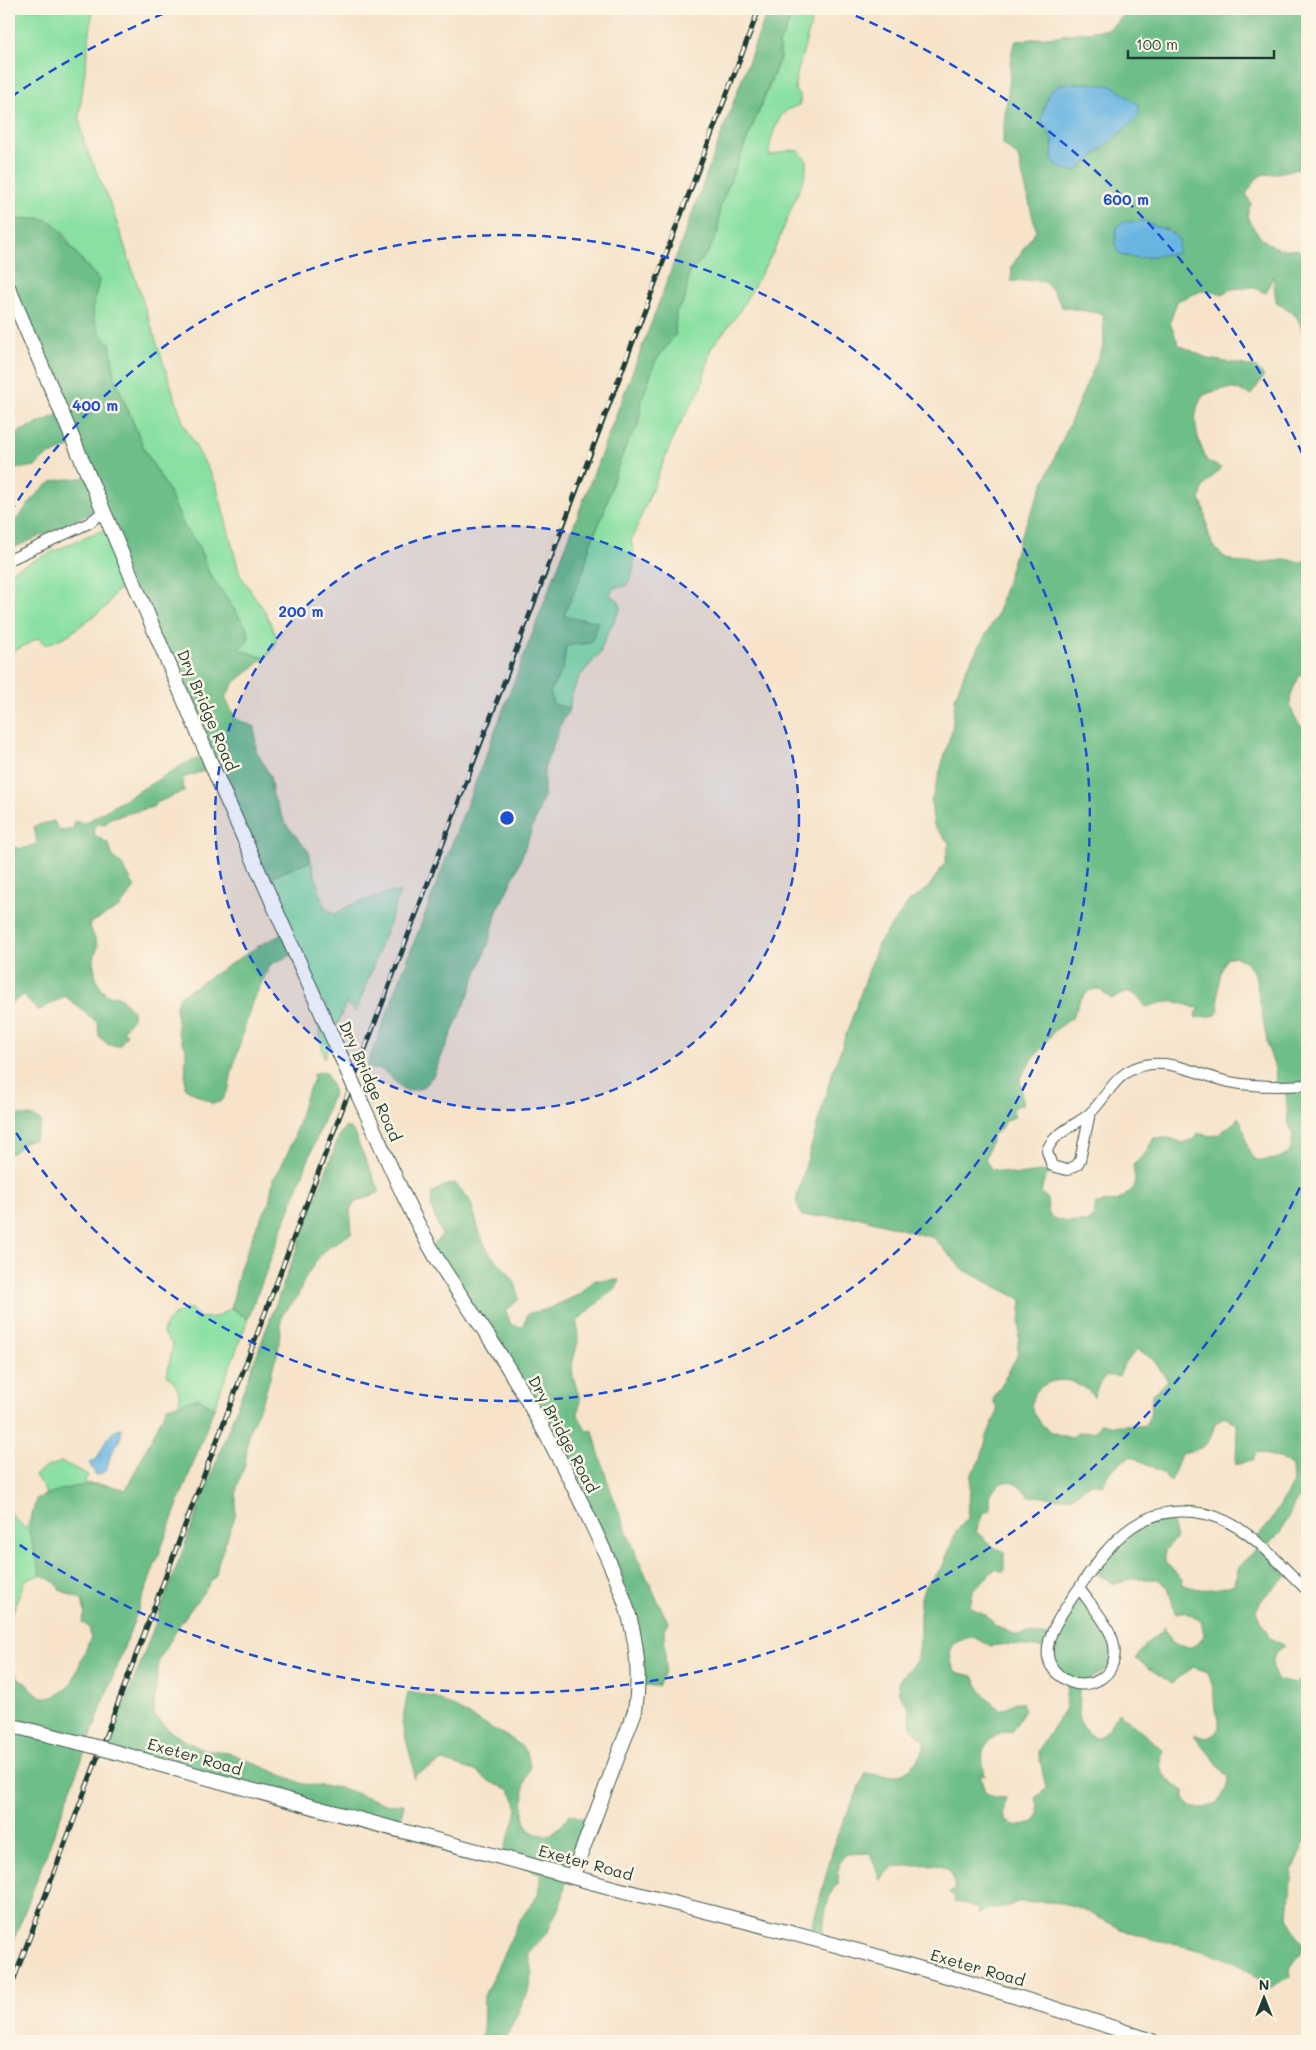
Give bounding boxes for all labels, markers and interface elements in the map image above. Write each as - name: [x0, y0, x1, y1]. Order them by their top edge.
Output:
- scale bar: [1128, 28, 1275, 60]
- text: 100 m: [1136, 34, 1178, 54]
- text: 600 m: [1103, 189, 1149, 209]
- text: 400 m: [72, 395, 118, 415]
- text: 200 m: [279, 601, 324, 621]
- street label: Dry Bridge Road: [173, 646, 243, 774]
- centre of rings: [498, 809, 516, 827]
- street label: Dry Bridge Road: [335, 1017, 407, 1145]
- street label: Dry Bridge Road: [524, 1372, 604, 1496]
- street label: Exeter Road: [145, 1733, 245, 1779]
- street label: Exeter Road: [536, 1839, 636, 1885]
- street label: Exeter Road: [928, 1944, 1028, 1990]
- north arrow: [1238, 1972, 1288, 2022]
- text: N: [1259, 1975, 1269, 1994]

